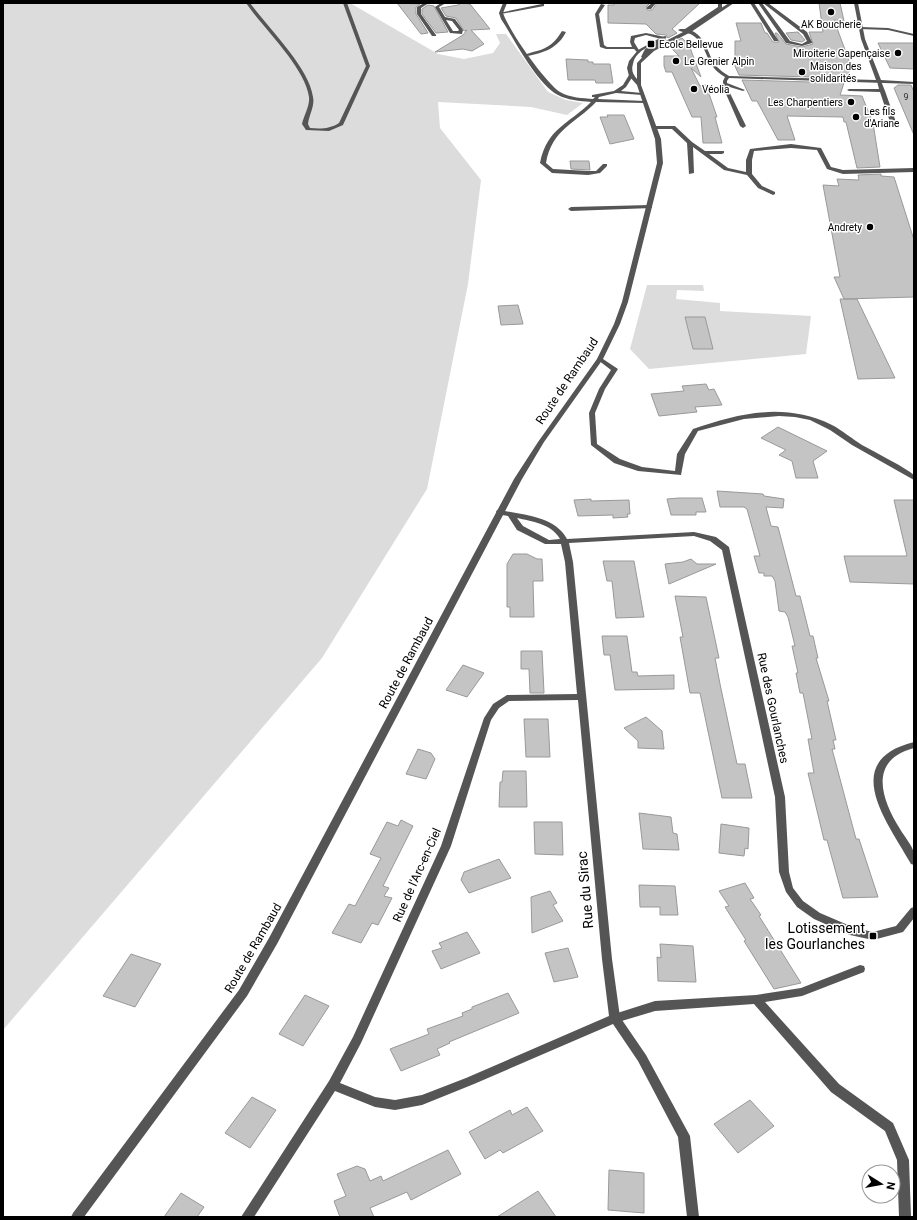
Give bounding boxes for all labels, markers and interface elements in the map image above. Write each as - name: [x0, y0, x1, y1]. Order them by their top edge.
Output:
- marker: AK Boucherie: [826, 7, 836, 17]
- place label: AK Boucherie: [801, 19, 861, 30]
- marker: Ecole Bellevue: [646, 39, 656, 49]
- place label: Ecole Bellevue: [659, 39, 723, 50]
- place label: Miroiterie Gapençaise: [793, 48, 890, 59]
- marker: Miroiterie Gapençaise: [893, 48, 903, 58]
- marker: Le Grenier Alpin: [671, 56, 681, 66]
- place label: Le Grenier Alpin: [684, 56, 754, 67]
- place label: Maison des solidarités: [810, 61, 862, 84]
- marker: Maison des solidarités: [797, 67, 807, 77]
- marker: Véolia: [689, 84, 699, 94]
- place label: Véolia: [702, 84, 729, 95]
- house number: 9: [903, 92, 909, 102]
- place label: Les Charpentiers: [768, 97, 843, 108]
- marker: Les Charpentiers: [846, 97, 856, 107]
- place label: Les fils d'Ariane: [864, 106, 899, 129]
- marker: Les fils d'Ariane: [851, 112, 861, 122]
- place label: Andrety: [828, 222, 862, 233]
- marker: Andrety: [865, 222, 875, 232]
- street label: Route de Rambaud: [533, 335, 601, 427]
- street label: Route de Rambaud: [376, 615, 436, 711]
- street label: Rue des Gourlanches: [754, 651, 792, 765]
- street label: Rue de l'Arc-en-Ciel: [390, 826, 444, 924]
- street label: Rue du Sirac: [574, 851, 596, 929]
- street label: Route de Rambaud: [222, 901, 284, 995]
- place label: Lotissement les Gourlanches: [765, 920, 865, 952]
- marker: Lotissement les Gourlanches: [868, 931, 878, 941]
- north arrow: [861, 1164, 901, 1204]
- text: N: [883, 1181, 897, 1191]

